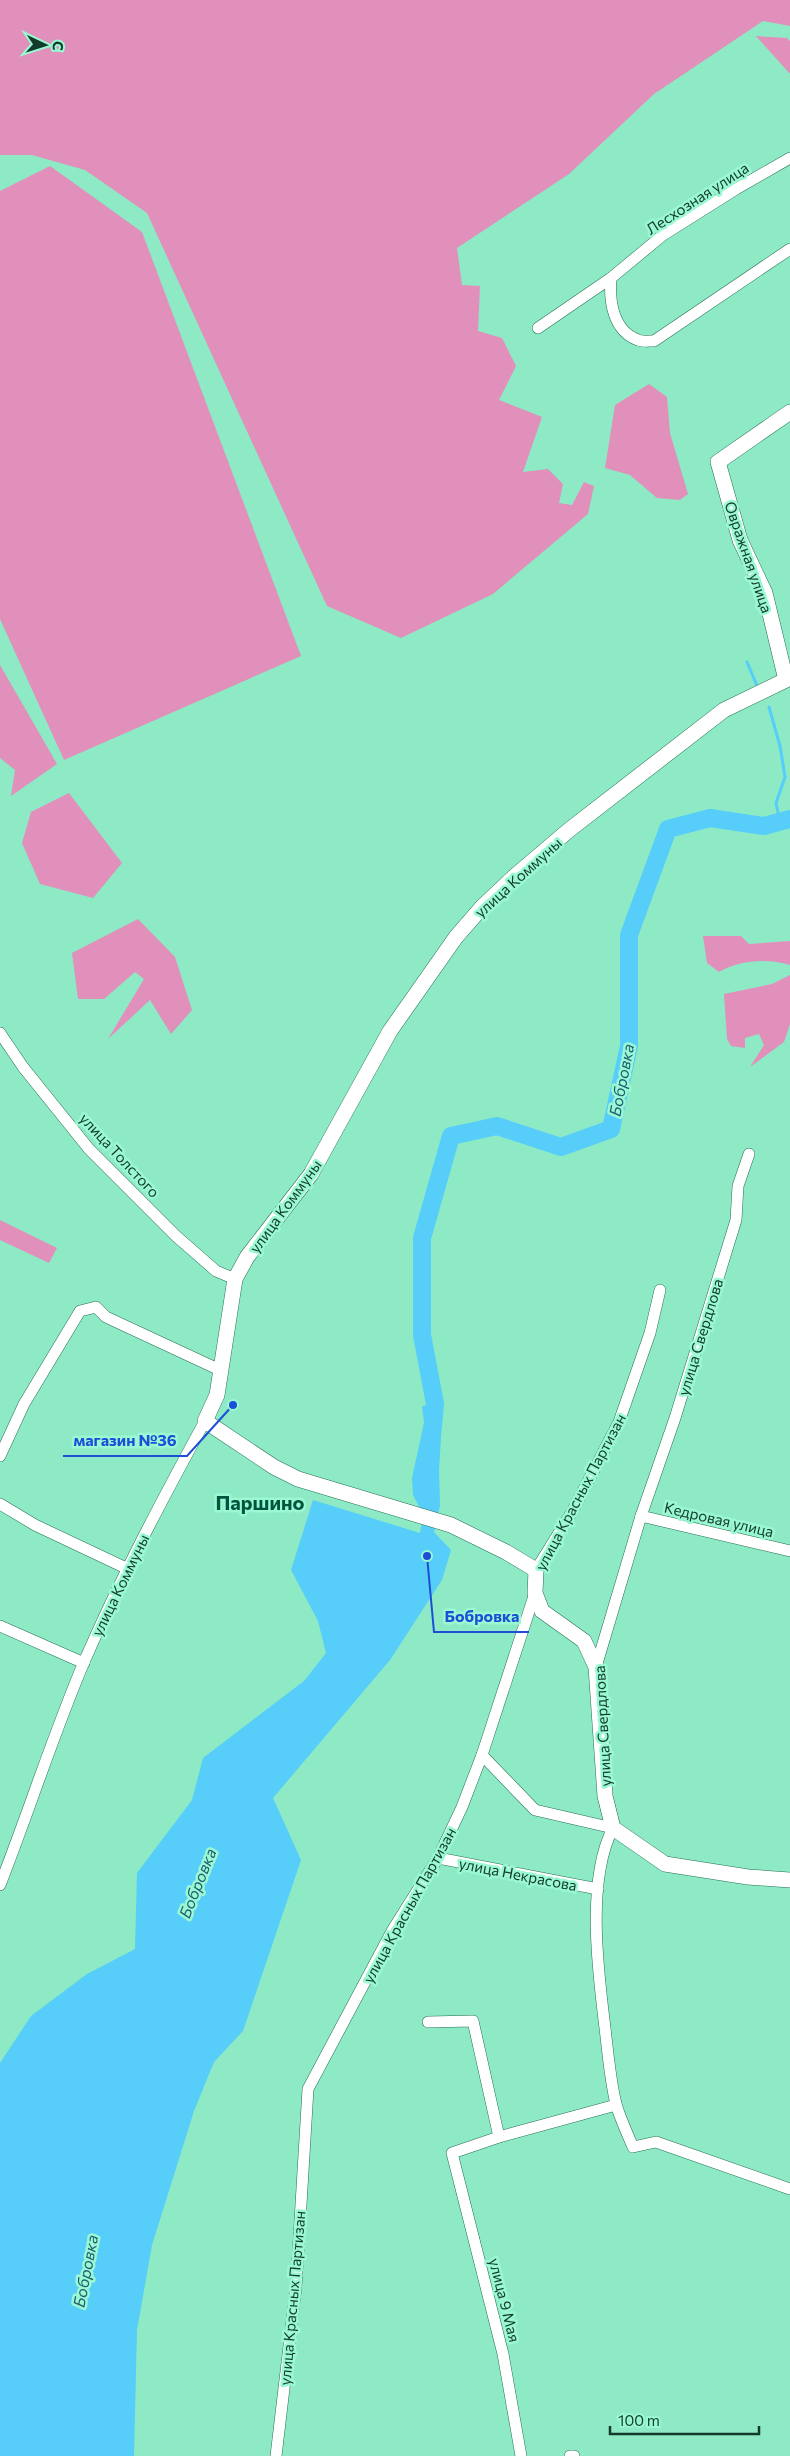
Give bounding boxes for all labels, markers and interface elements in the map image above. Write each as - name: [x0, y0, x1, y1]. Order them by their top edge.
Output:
- north arrow: [20, 20, 70, 70]
- text: С: [50, 41, 67, 51]
- street label: Лесхозная улица: [642, 158, 752, 238]
- street label: Овражная улица: [721, 499, 777, 615]
- street label: улица Коммуны: [471, 833, 565, 921]
- water label: Бобровка: [605, 1042, 637, 1118]
- street label: улица Толстого: [76, 1109, 164, 1201]
- street label: улица Коммуны: [245, 1156, 325, 1256]
- street label: улица Свердлова: [674, 1276, 726, 1398]
- street label: улица Красных Партизан: [531, 1410, 629, 1574]
- callout: магазин №36: [63, 1425, 187, 1456]
- text: магазин №36: [73, 1430, 177, 1449]
- district label: Паршино: [215, 1490, 305, 1514]
- street label: Кедровая улица: [663, 1498, 775, 1540]
- street label: улица Коммуны: [88, 1531, 152, 1639]
- callout: Бобровка: [434, 1601, 529, 1632]
- text: Бобровка: [445, 1606, 519, 1625]
- street label: улица Свердлова: [590, 1665, 614, 1787]
- street label: улица Красных Партизан: [359, 1824, 459, 1986]
- water label: Бобровка: [174, 1845, 220, 1921]
- street label: улица Некрасова: [458, 1854, 578, 1894]
- street label: улица Красных Партизан: [275, 2210, 309, 2386]
- water label: Бобровка: [69, 2233, 101, 2309]
- street label: улица 9 Мая: [486, 2256, 524, 2344]
- scale bar: [610, 2404, 759, 2436]
- text: 100 m: [618, 2411, 660, 2429]

